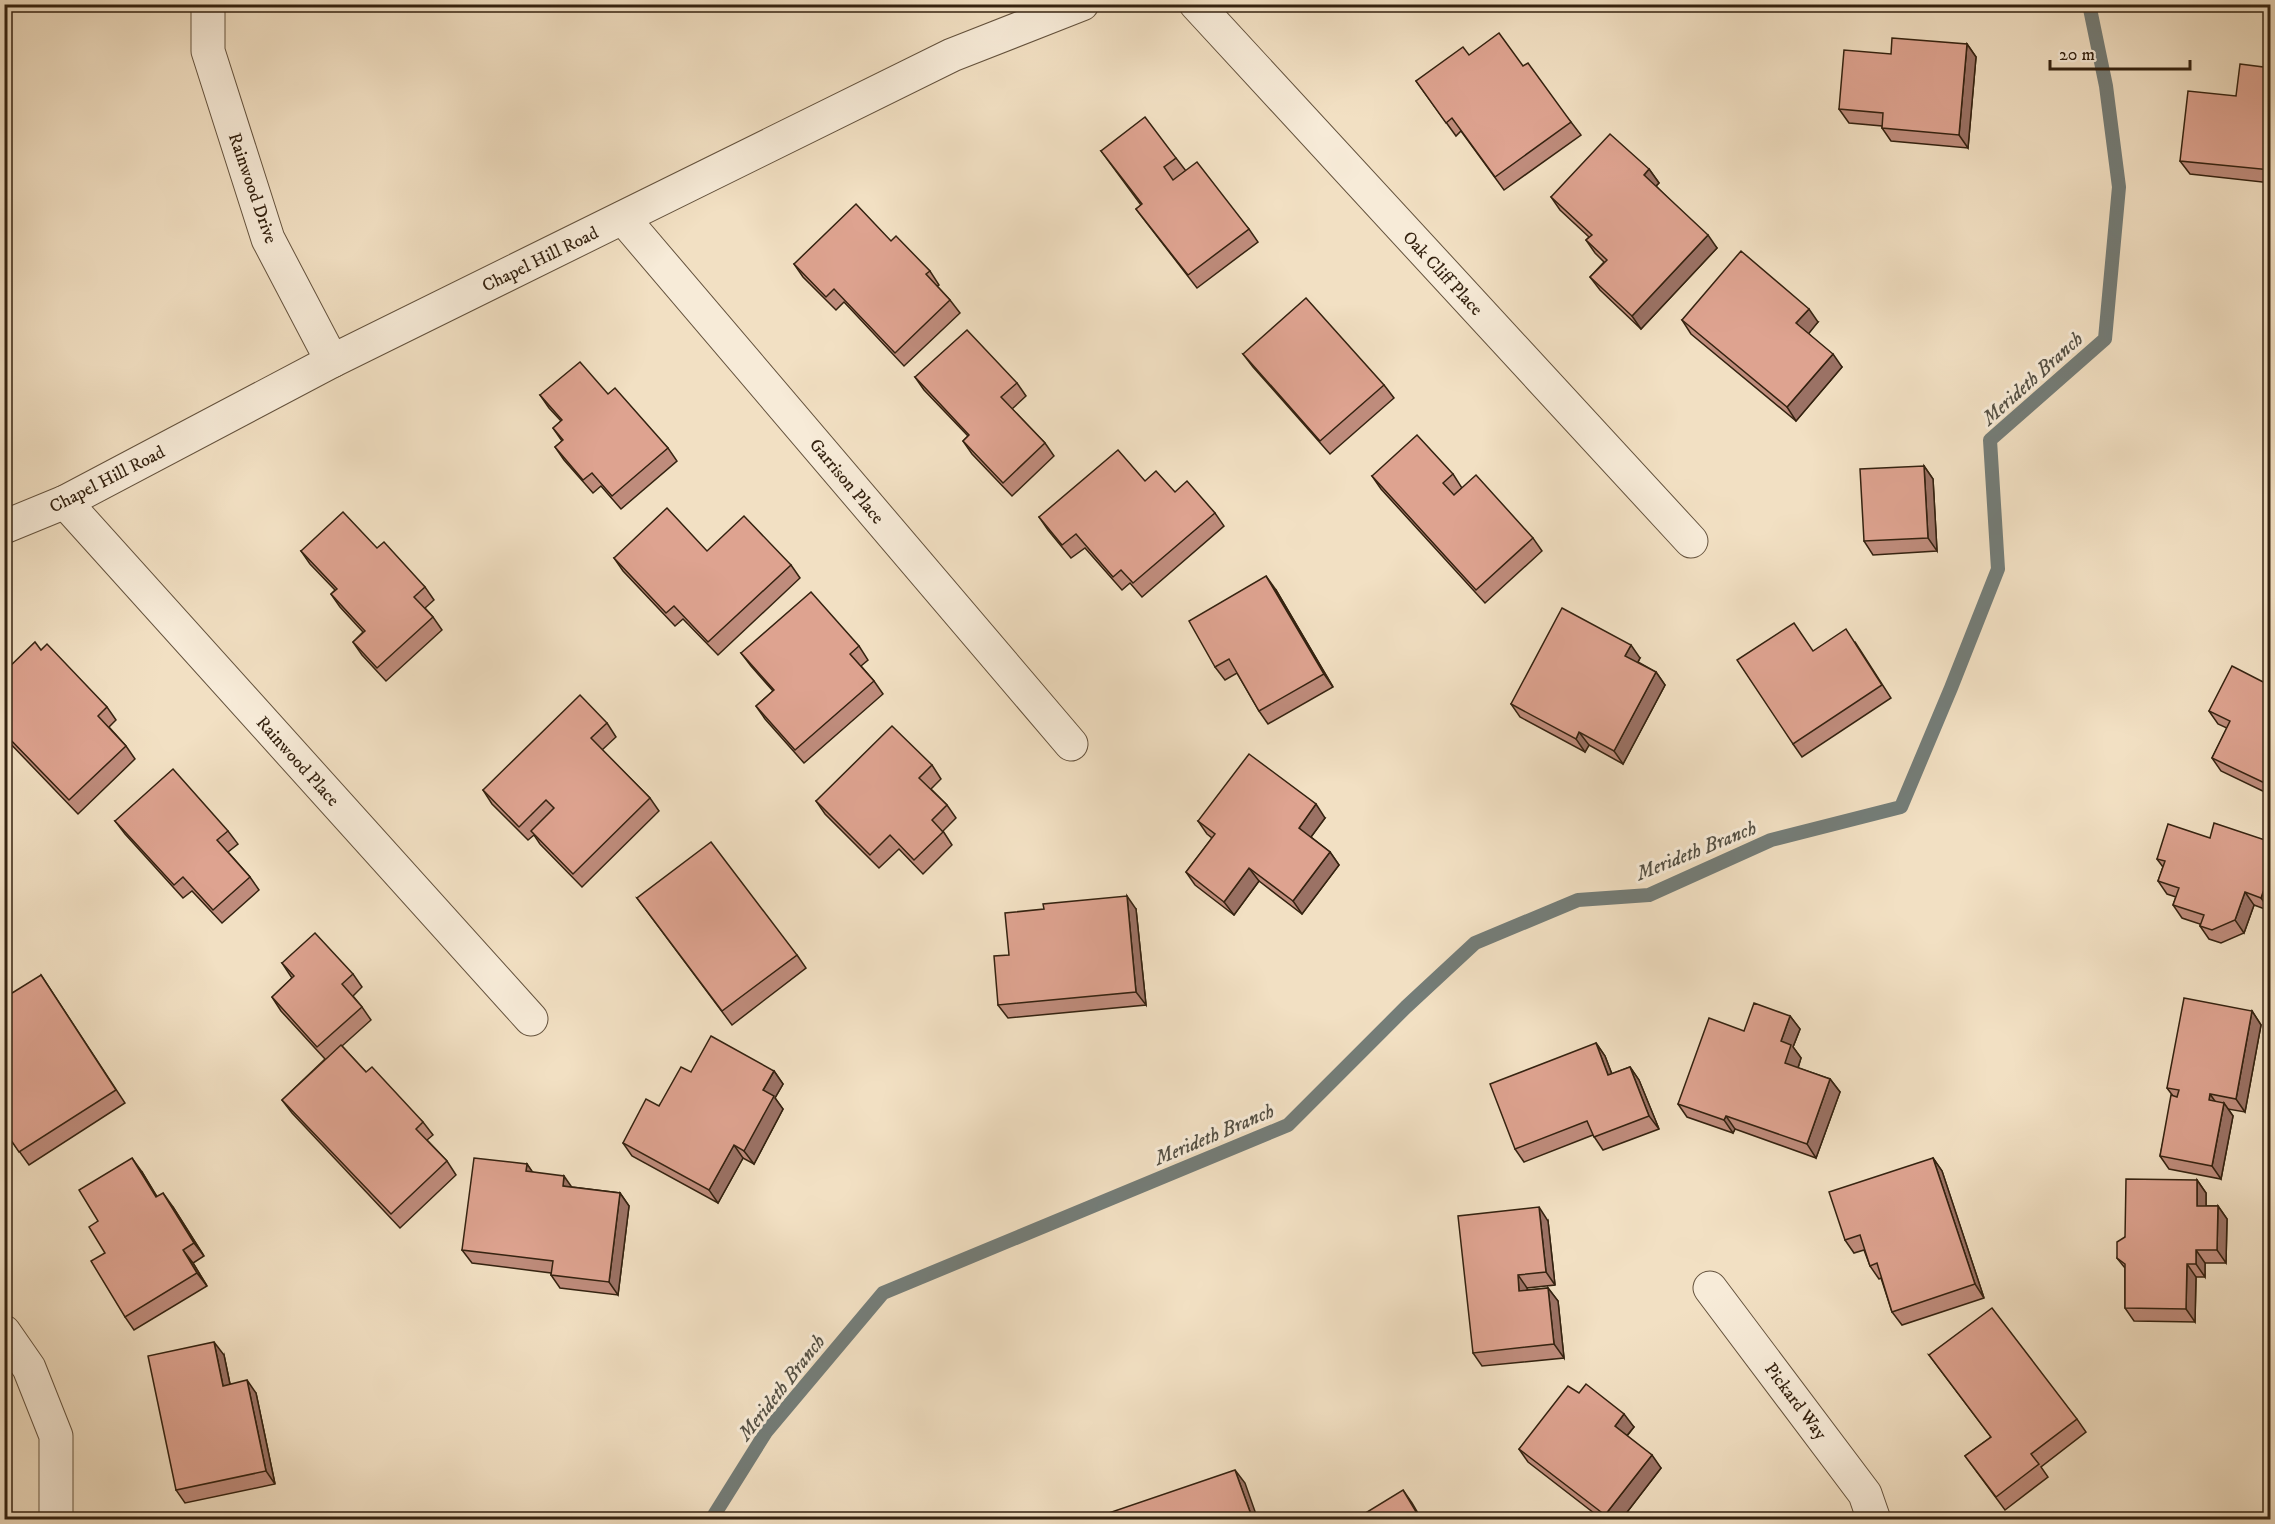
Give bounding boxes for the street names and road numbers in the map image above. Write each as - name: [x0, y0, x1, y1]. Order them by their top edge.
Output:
- street label: Rainwood Drive: [223, 130, 281, 247]
- street label: Chapel Hill Road: [479, 222, 602, 298]
- street label: Oak Cliff Place: [1397, 227, 1487, 321]
- street label: Garrison Place: [804, 434, 888, 529]
- street label: Chapel Hill Road: [46, 441, 169, 518]
- street label: Rainwood Place: [251, 712, 344, 811]
- street label: Pickard Way: [1759, 1359, 1831, 1445]

